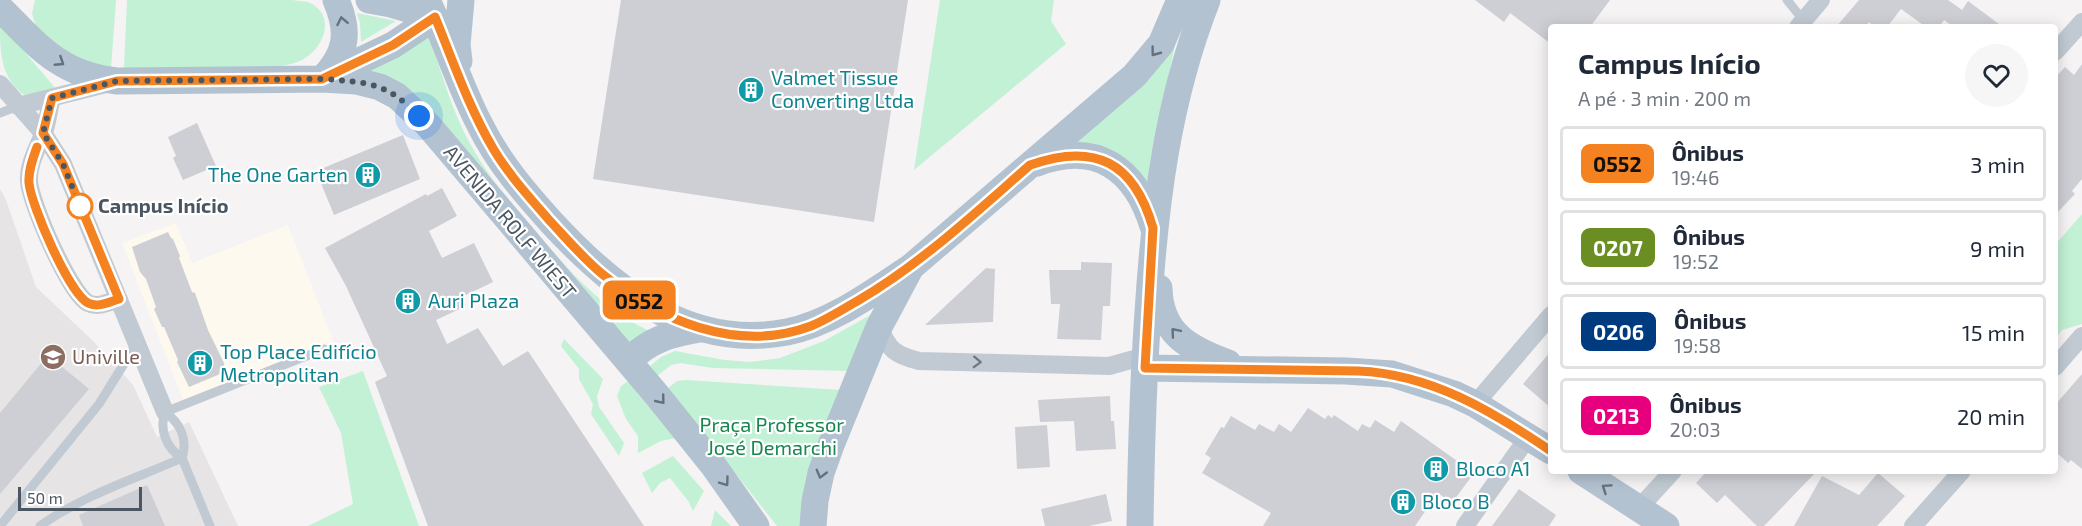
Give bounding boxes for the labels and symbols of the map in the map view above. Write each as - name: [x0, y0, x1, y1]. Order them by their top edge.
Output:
- one-way arrow: [336, 17, 349, 27]
- one-way arrow: [1151, 46, 1162, 57]
- one-way arrow: [53, 55, 64, 66]
- place label: Valmet Tissue Converting Ltda: [771, 65, 914, 112]
- building icon: Valmet Tissue Converting Ltda: [736, 75, 766, 105]
- your location: [404, 101, 434, 131]
- street label: AVENIDA ROLF WIEST: [440, 140, 582, 303]
- building icon: The One Garten: [353, 160, 383, 190]
- place label: The One Garten: [208, 162, 348, 186]
- marker: Campus Início: [67, 193, 93, 219]
- place label: Campus Início: [98, 193, 228, 217]
- line badge: 0552: [597, 280, 681, 320]
- building icon: Auri Plaza: [393, 286, 423, 316]
- place label: Auri Plaza: [428, 288, 519, 312]
- one-way arrow: [1171, 328, 1182, 339]
- place label: Top Place Edifício Metropolitan: [220, 339, 377, 386]
- school or university icon: Univille: [38, 342, 68, 372]
- place label: Univille: [72, 344, 140, 368]
- building icon: Top Place Edifício Metropolitan: [185, 348, 215, 378]
- one-way arrow: [973, 356, 982, 369]
- one-way arrow: [653, 393, 664, 404]
- park label: Praça Professor José Demarchi: [700, 412, 844, 459]
- building icon: Bloco A1: [1421, 454, 1451, 484]
- place label: Bloco A1: [1456, 456, 1530, 480]
- one-way arrow: [816, 468, 828, 479]
- one-way arrow: [718, 475, 729, 486]
- scale bar: [18, 484, 142, 512]
- one-way arrow: [1601, 484, 1612, 495]
- building icon: Bloco B: [1388, 487, 1418, 517]
- place label: Bloco B: [1422, 489, 1490, 513]

